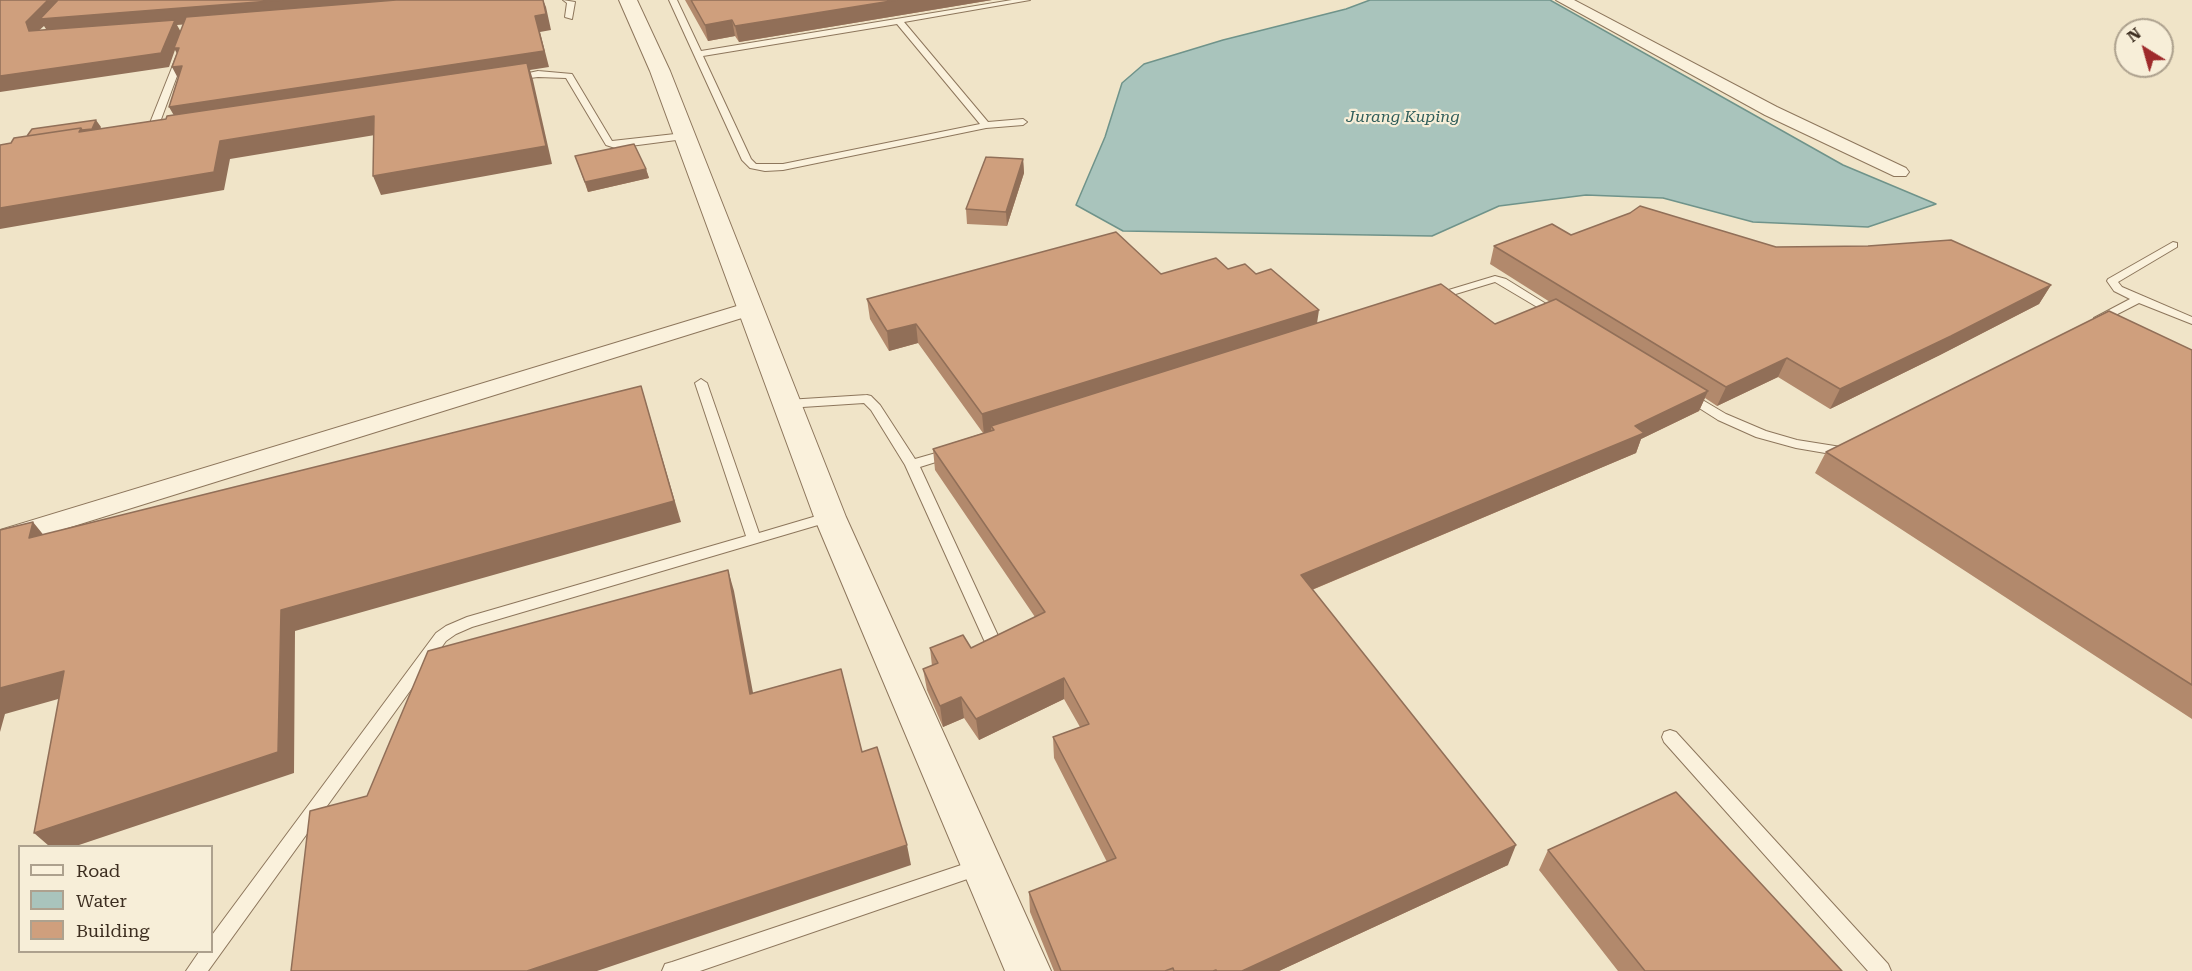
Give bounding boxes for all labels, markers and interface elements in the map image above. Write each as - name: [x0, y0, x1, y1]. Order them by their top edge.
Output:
- north arrow: [2114, 18, 2174, 78]
- text: N: [2123, 24, 2145, 46]
- water label: Jurang Kuping: [1346, 107, 1460, 127]
- legend: [18, 845, 213, 953]
- text: Road: [76, 860, 120, 881]
- text: Water: [76, 890, 127, 911]
- text: Building: [76, 920, 150, 941]

